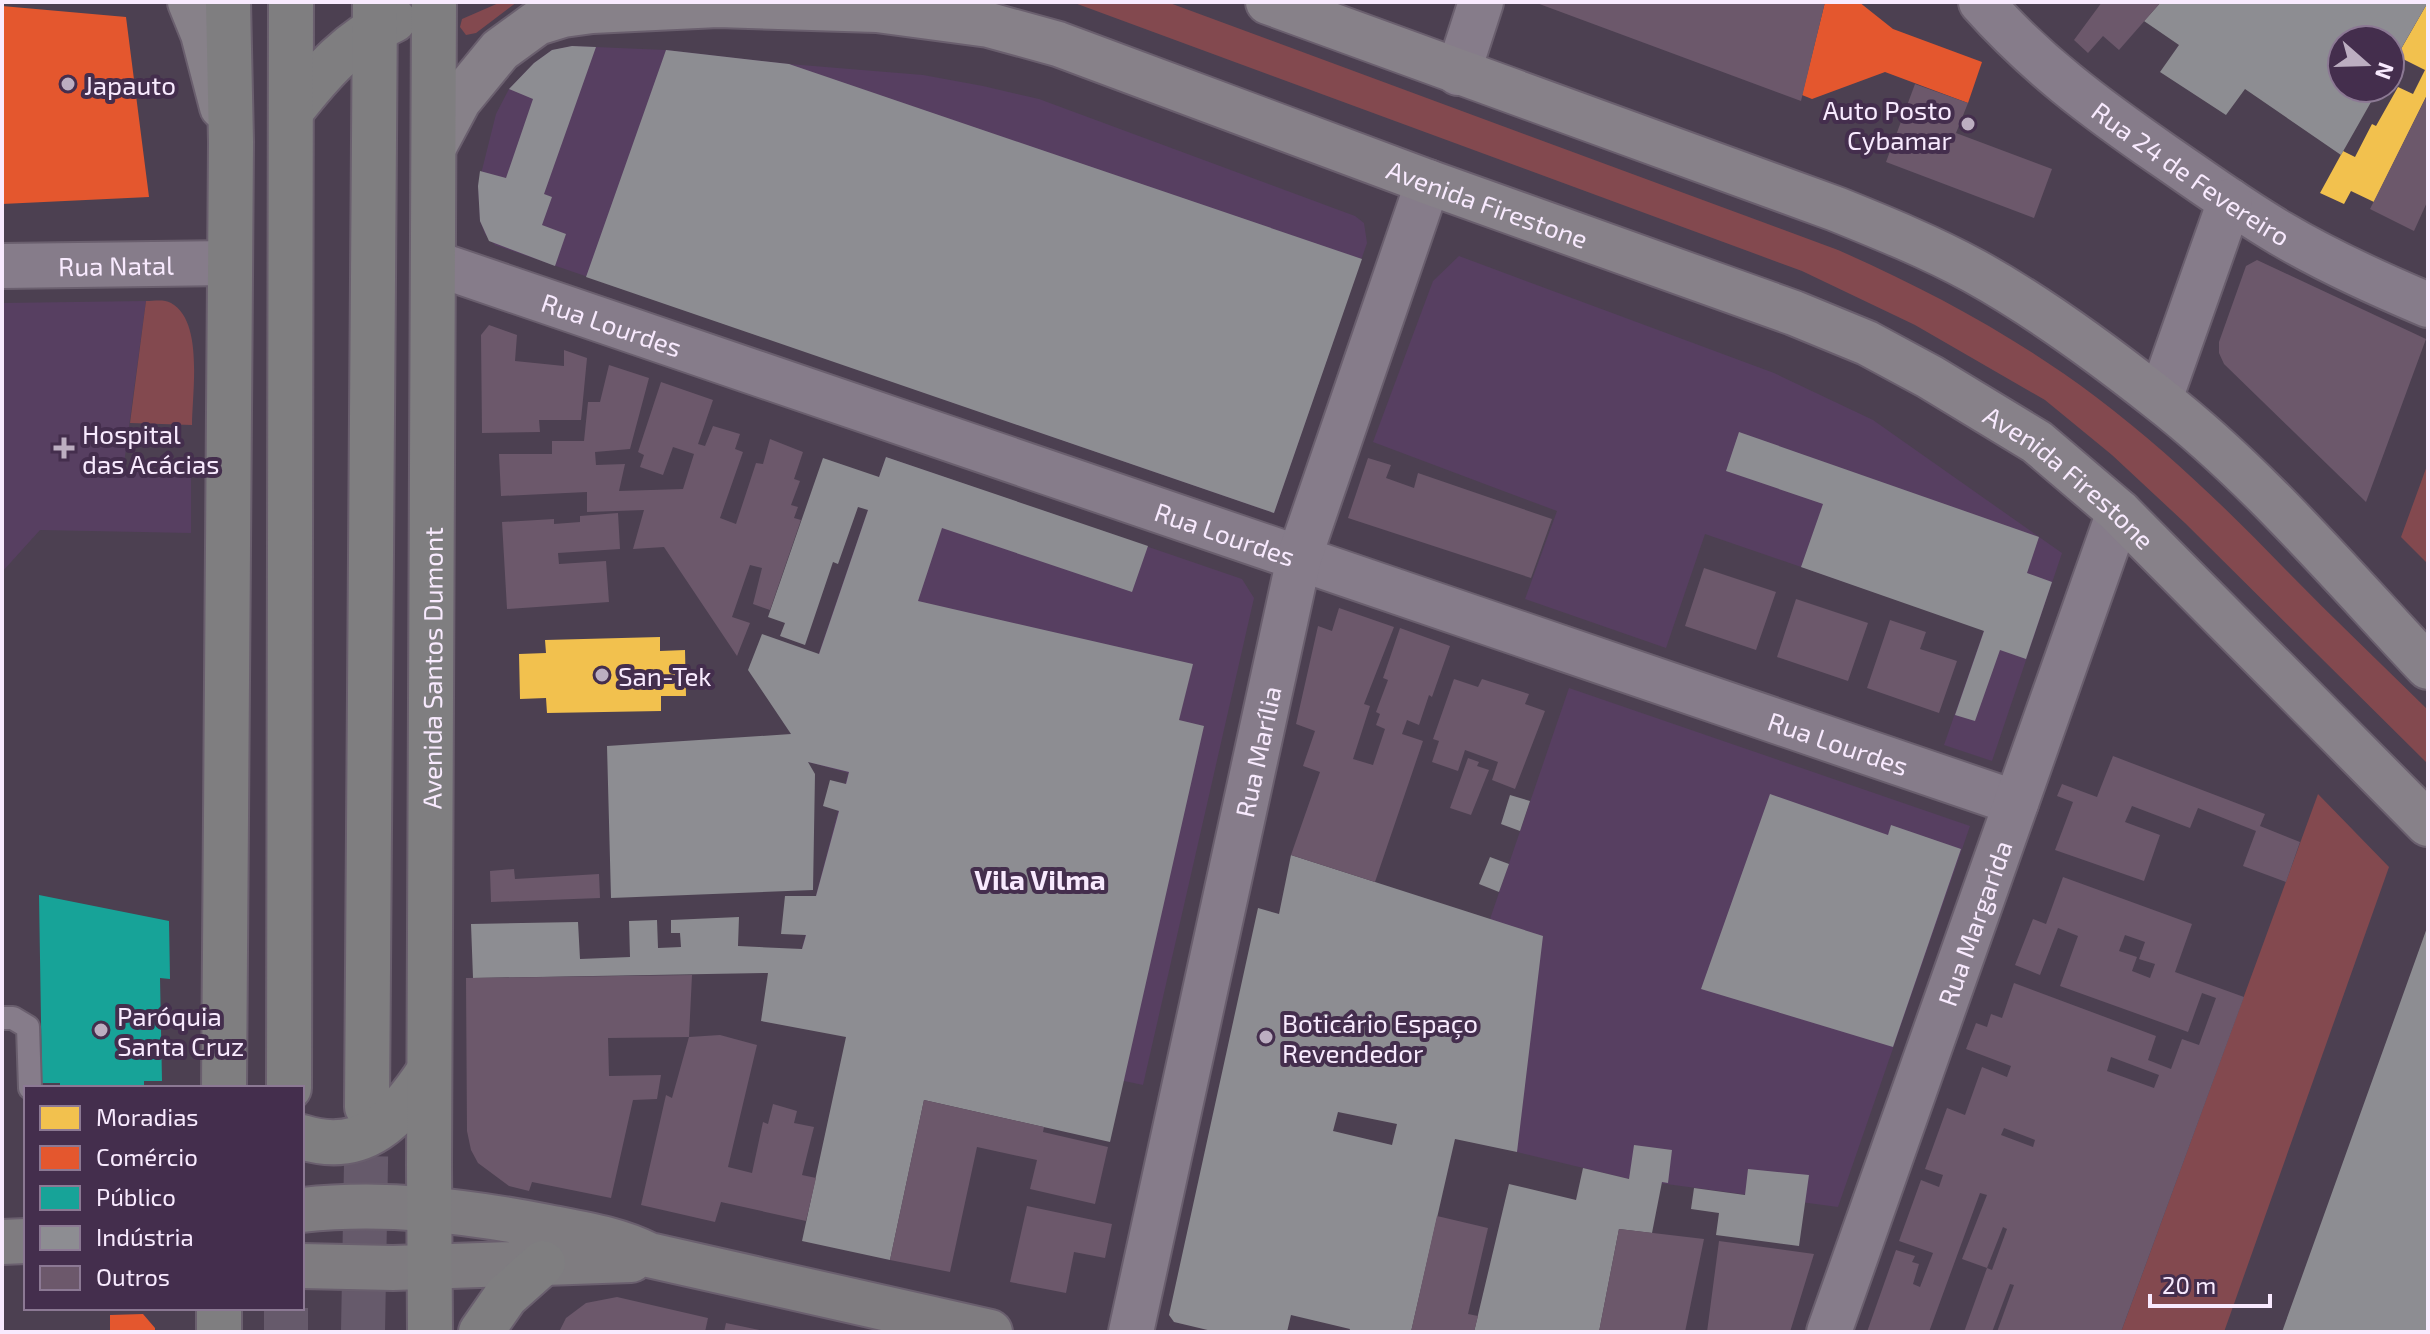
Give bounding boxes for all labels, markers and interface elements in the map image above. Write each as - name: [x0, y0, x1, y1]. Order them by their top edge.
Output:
- north arrow: [2326, 24, 2406, 104]
- text: N: [2371, 59, 2401, 83]
- place label: Japauto: [84, 69, 176, 100]
- marker: Japauto: [59, 75, 77, 93]
- place label: Auto Posto Cybamar: [1823, 94, 1952, 155]
- street label: Rua 24 de Fevereiro: [2086, 94, 2296, 251]
- marker: Auto Posto Cybamar: [1959, 115, 1977, 133]
- street label: Avenida Firestone: [1383, 153, 1592, 254]
- street label: Rua Natal: [58, 248, 174, 281]
- street label: Rua Lourdes: [538, 285, 686, 362]
- street label: Avenida Firestone: [1979, 398, 2162, 555]
- place label: Hospital das Acácias: [82, 418, 219, 479]
- marker: Hospital das Acácias: [53, 437, 75, 459]
- street label: Rua Lourdes: [1151, 495, 1299, 571]
- street label: Avenida Santos Dumont: [415, 527, 447, 809]
- place label: San-Tek: [618, 660, 712, 691]
- marker: San-Tek: [593, 666, 611, 684]
- street label: Rua Marília: [1228, 683, 1286, 820]
- street label: Rua Lourdes: [1764, 704, 1913, 781]
- street label: Rua Margarida: [1930, 836, 2017, 1010]
- district label: Vila Vilma: [974, 862, 1106, 896]
- place label: Paróquia Santa Cruz: [117, 1000, 244, 1061]
- place label: Boticário Espaço Revendedor: [1282, 1007, 1478, 1068]
- marker: Paróquia Santa Cruz: [92, 1021, 110, 1039]
- marker: Boticário Espaço Revendedor: [1257, 1028, 1275, 1046]
- legend: [24, 1086, 304, 1310]
- text: Moradias: [96, 1102, 199, 1131]
- text: Comércio: [96, 1142, 198, 1171]
- text: Público: [96, 1182, 176, 1211]
- text: Indústria: [96, 1222, 194, 1251]
- scale bar: [2150, 1258, 2270, 1308]
- text: Outros: [96, 1262, 170, 1291]
- text: 20 m: [2162, 1270, 2216, 1299]

